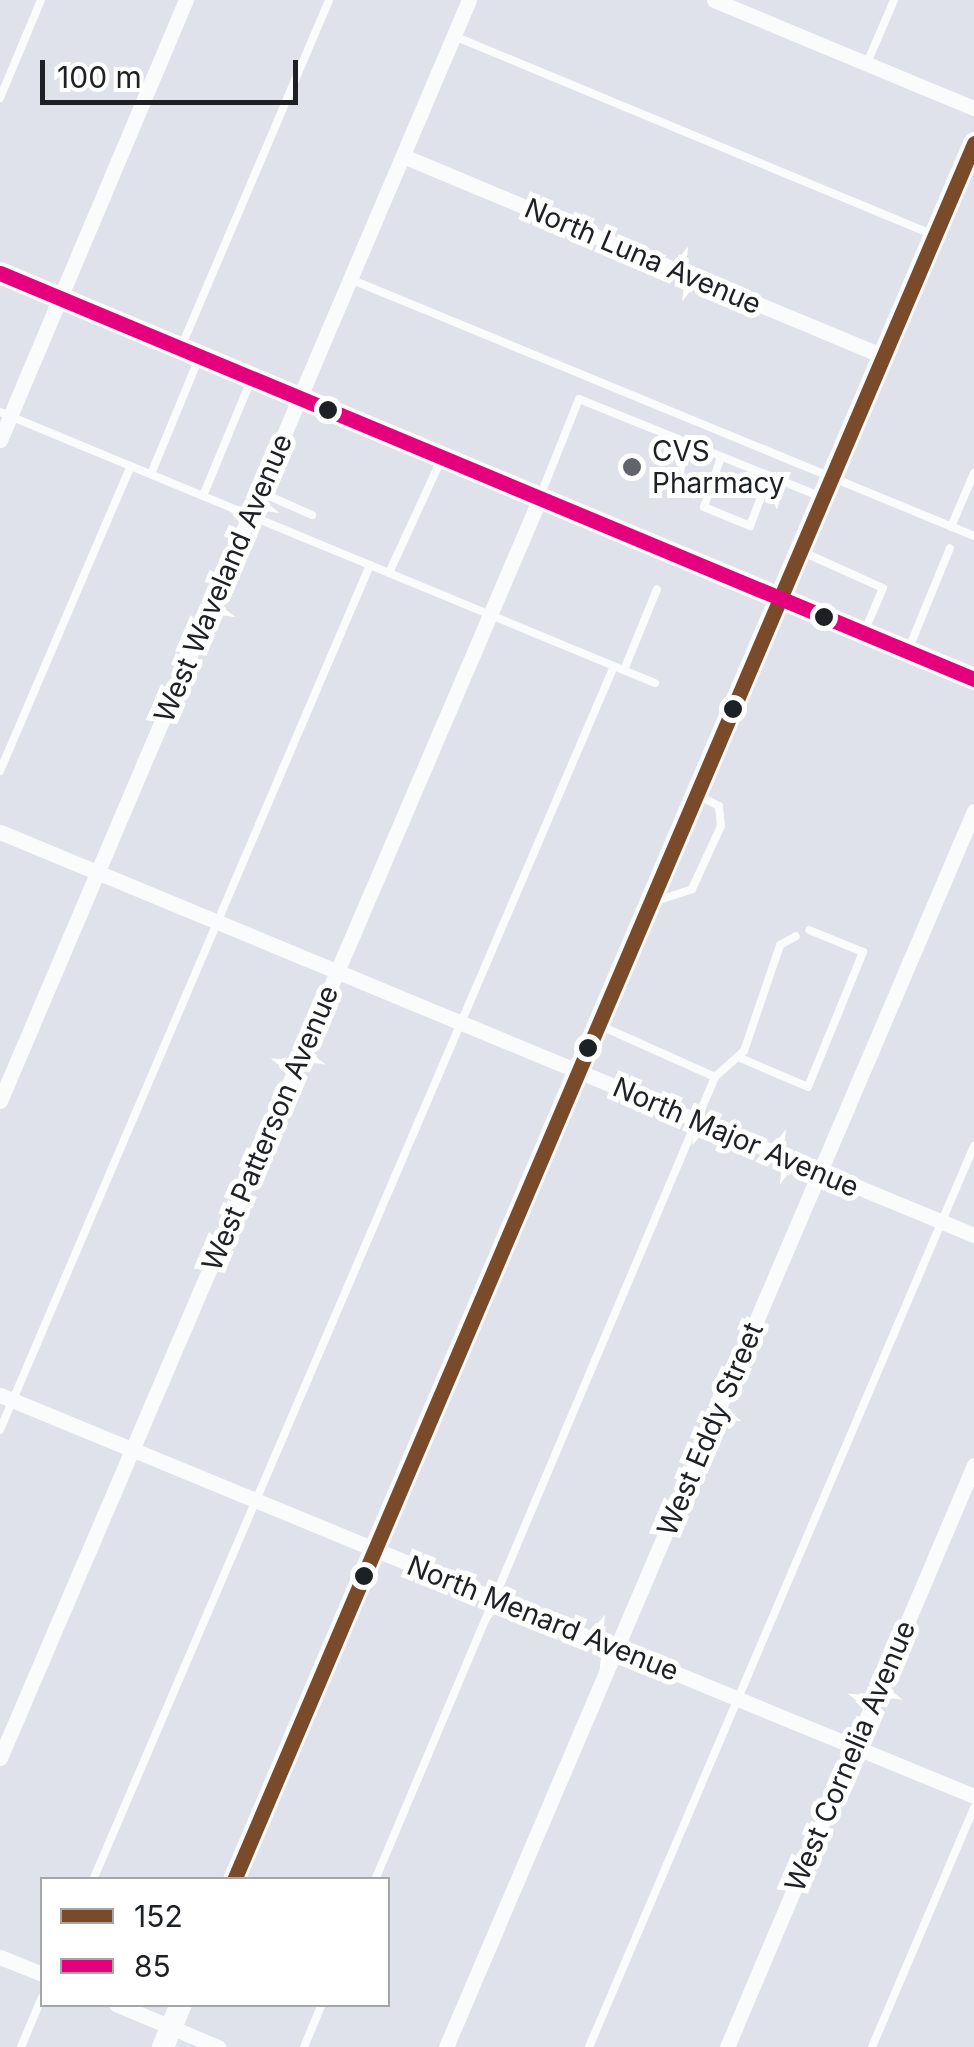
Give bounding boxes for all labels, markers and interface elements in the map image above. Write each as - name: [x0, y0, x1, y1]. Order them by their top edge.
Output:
- scale bar: [45, 40, 302, 102]
- text: 100 m: [57, 59, 142, 95]
- street label: North Luna Avenue: [520, 191, 766, 321]
- unlabelled marker: [318, 400, 338, 420]
- street label: West Waveland Avenue: [147, 429, 299, 727]
- place label: CVS Pharmacy: [652, 434, 785, 500]
- marker: CVS Pharmacy: [621, 456, 643, 478]
- unlabelled marker: [814, 607, 834, 627]
- unlabelled marker: [723, 699, 743, 719]
- street label: West Patterson Avenue: [195, 980, 345, 1276]
- unlabelled marker: [578, 1038, 598, 1058]
- street label: North Major Avenue: [608, 1070, 864, 1204]
- street label: West Eddy Street: [650, 1317, 770, 1541]
- street label: North Menard Avenue: [402, 1548, 684, 1688]
- unlabelled marker: [354, 1566, 374, 1586]
- street label: West Cornelia Avenue: [778, 1616, 922, 1896]
- legend: [40, 1877, 390, 2007]
- text: 152: [134, 1898, 183, 1934]
- text: 85: [134, 1948, 171, 1984]

